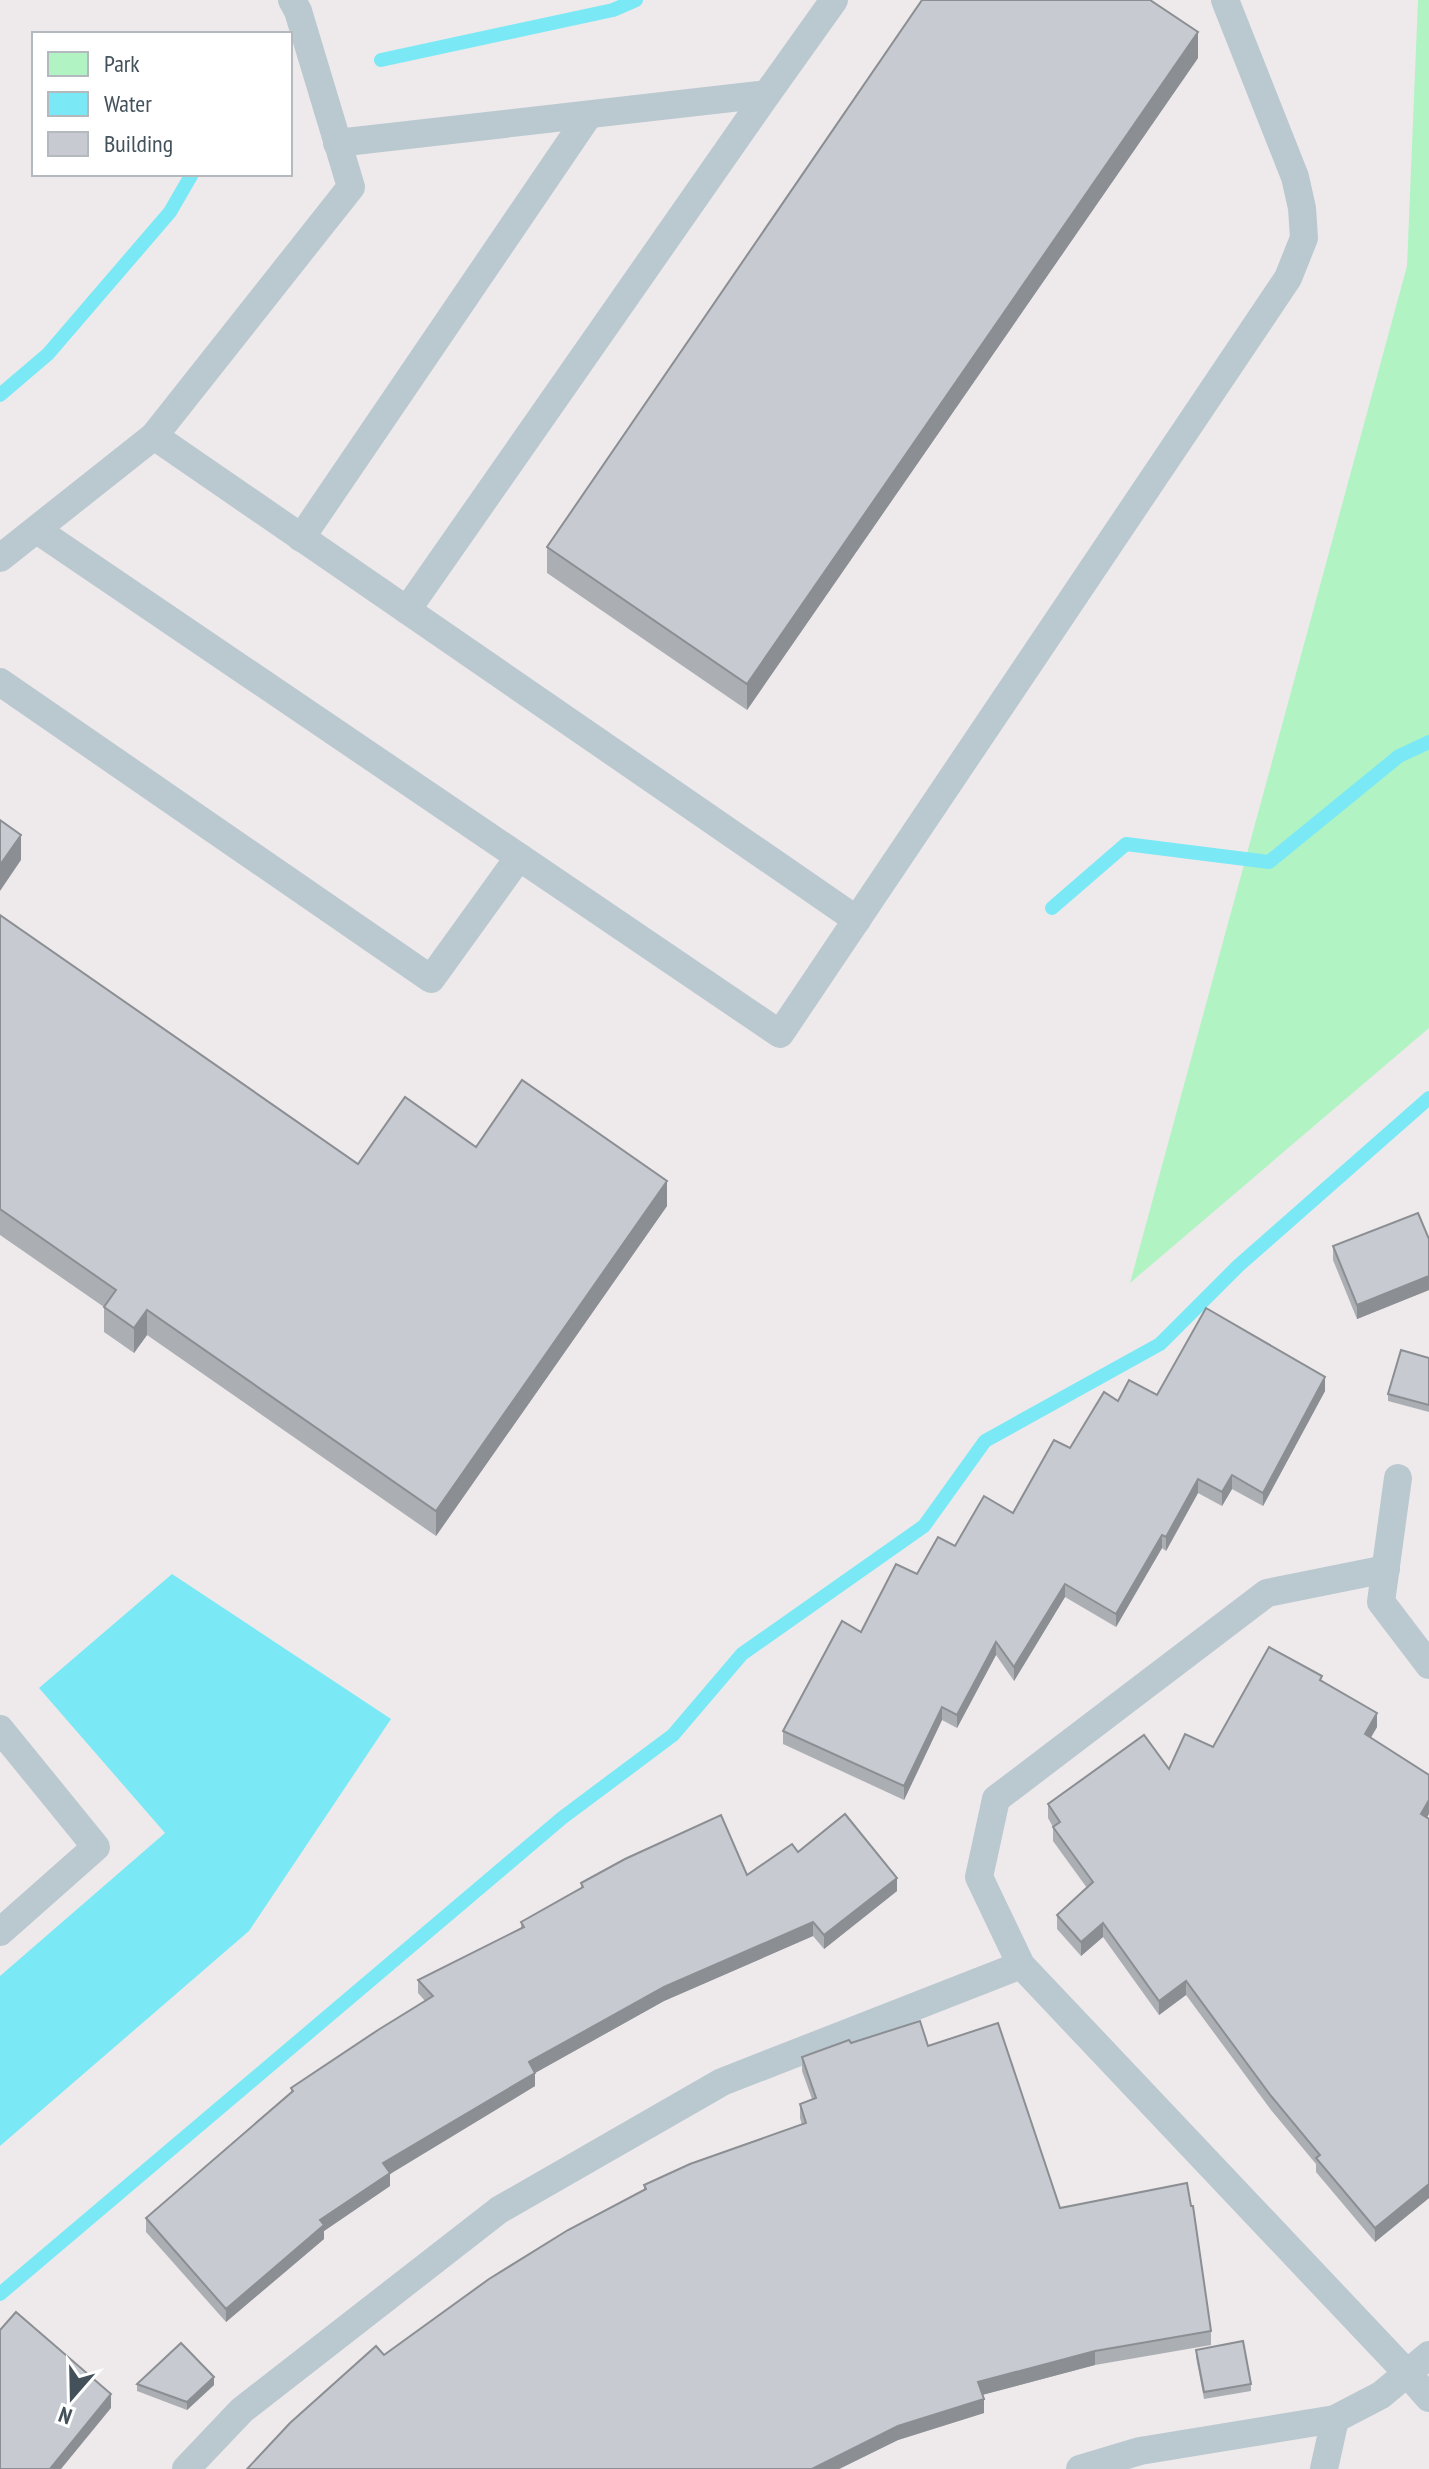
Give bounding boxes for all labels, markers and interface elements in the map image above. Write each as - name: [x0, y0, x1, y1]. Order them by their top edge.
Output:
- legend: [32, 32, 292, 176]
- text: Park: [104, 48, 140, 79]
- text: Water: [104, 88, 152, 119]
- text: Building: [104, 128, 173, 159]
- north arrow: [32, 2357, 112, 2437]
- text: N: [55, 2401, 76, 2431]

